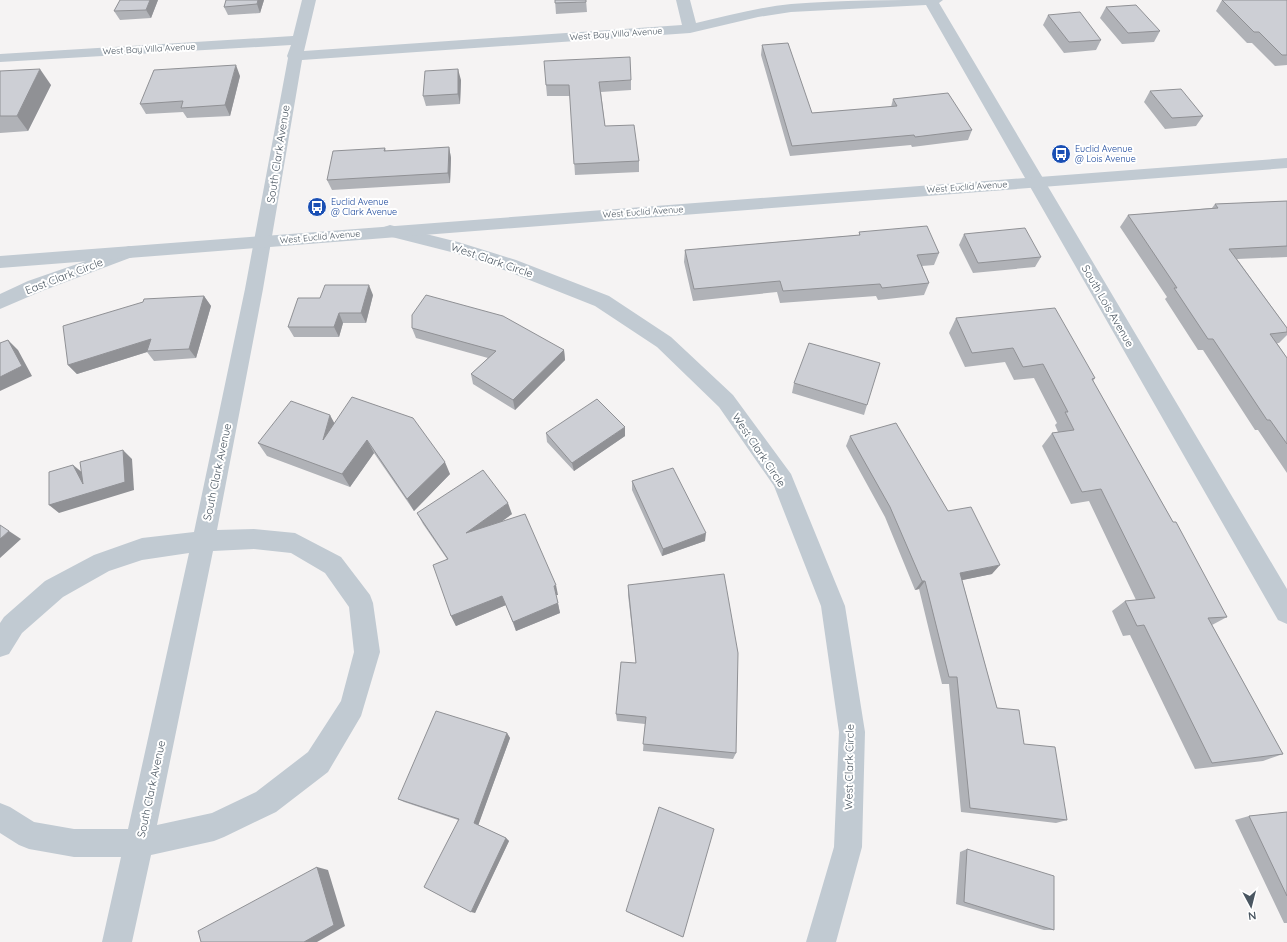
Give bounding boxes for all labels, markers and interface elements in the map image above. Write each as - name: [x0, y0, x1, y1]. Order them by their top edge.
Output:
- street label: West Bay Villa Avenue: [569, 25, 663, 42]
- street label: West Bay Villa Avenue: [102, 41, 196, 56]
- street label: South Clark Avenue: [263, 104, 293, 204]
- bus stop icon: Euclid Avenue @ Lois Avenue: [1050, 143, 1072, 165]
- place label: Euclid Avenue @ Lois Avenue: [1075, 143, 1136, 164]
- street label: West Euclid Avenue: [926, 178, 1008, 195]
- bus stop icon: Euclid Avenue @ Clark Avenue: [306, 196, 328, 218]
- place label: Euclid Avenue @ Clark Avenue: [331, 196, 397, 217]
- street label: West Euclid Avenue: [602, 203, 684, 220]
- street label: West Euclid Avenue: [279, 227, 361, 246]
- street label: West Clark Circle: [449, 239, 535, 281]
- street label: East Clark Circle: [23, 255, 105, 297]
- street label: South Lois Avenue: [1079, 262, 1137, 350]
- street label: West Clark Circle: [729, 410, 789, 490]
- street label: South Clark Avenue: [200, 422, 234, 522]
- street label: West Clark Circle: [841, 724, 857, 810]
- street label: South Clark Avenue: [134, 739, 168, 839]
- north arrow: [1231, 886, 1271, 926]
- text: N: [1247, 908, 1257, 923]

